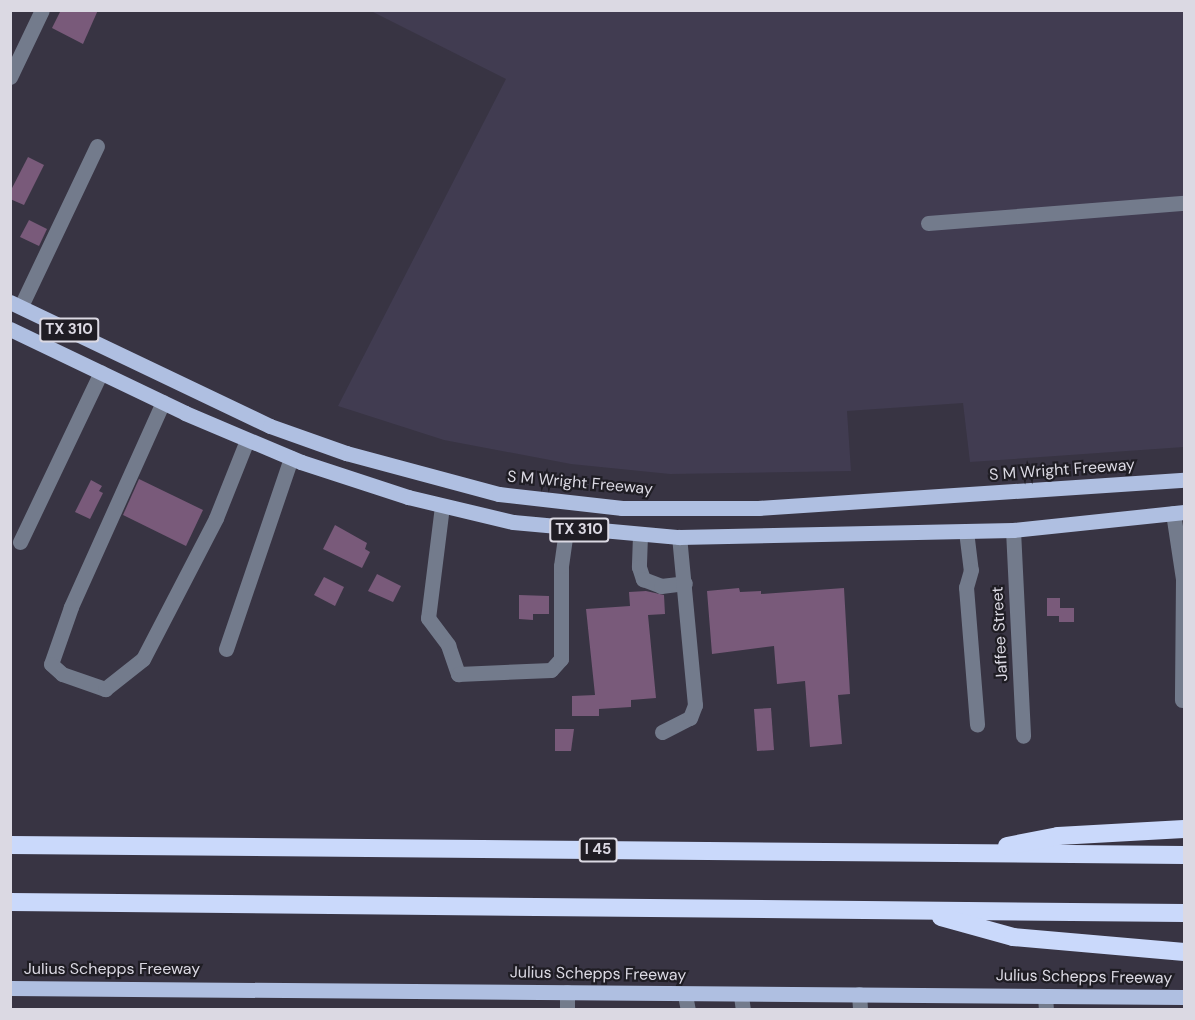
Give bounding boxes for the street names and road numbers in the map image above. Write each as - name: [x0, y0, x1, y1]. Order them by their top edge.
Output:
- road number: TX 310: [39, 318, 99, 342]
- street label: S M Wright Freeway: [988, 455, 1136, 485]
- street label: S M Wright Freeway: [506, 467, 654, 499]
- road number: TX 310: [549, 518, 609, 542]
- street label: Jaffee Street: [988, 586, 1012, 682]
- road number: I 45: [578, 838, 618, 862]
- street label: Julius Schepps Freeway: [24, 959, 200, 979]
- street label: Julius Schepps Freeway: [510, 963, 686, 985]
- street label: Julius Schepps Freeway: [996, 966, 1172, 988]

